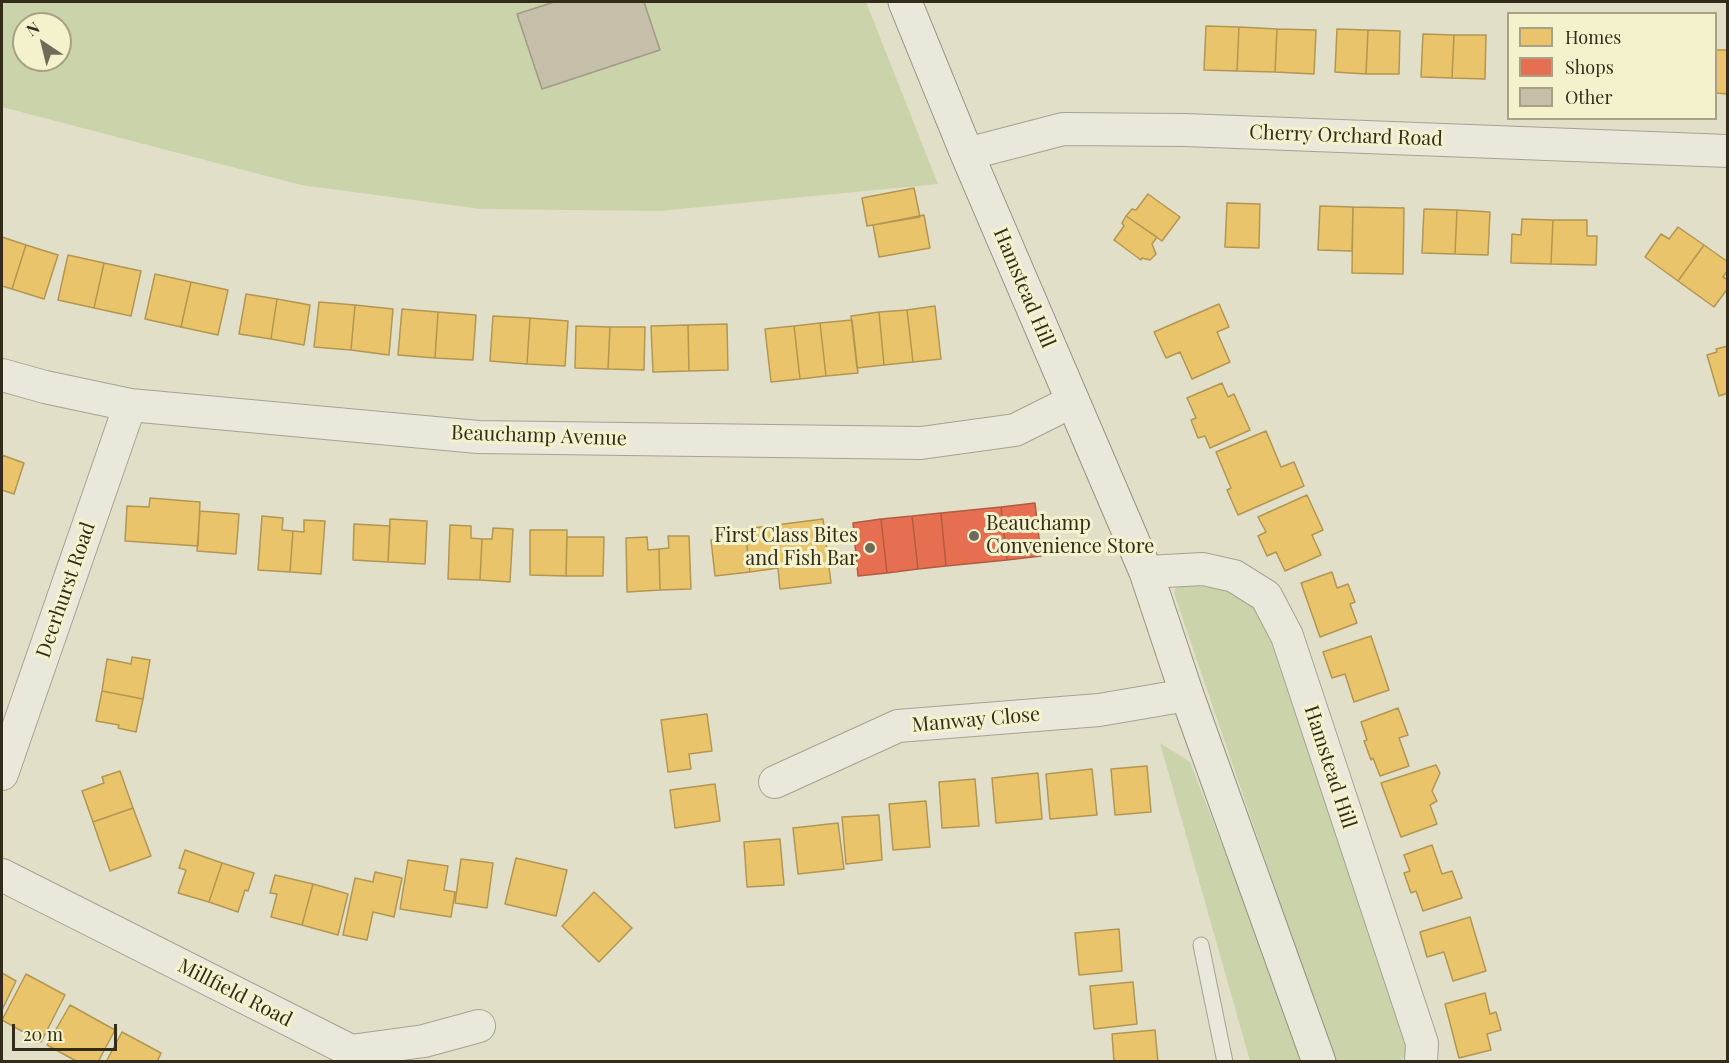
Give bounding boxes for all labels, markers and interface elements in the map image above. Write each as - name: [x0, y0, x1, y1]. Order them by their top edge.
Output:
- north arrow: [12, 12, 72, 72]
- legend: [1507, 12, 1717, 120]
- text: N: [22, 17, 43, 40]
- text: Homes: [1565, 25, 1621, 49]
- text: Shops: [1565, 55, 1614, 79]
- text: Other: [1565, 85, 1612, 109]
- street label: Cherry Orchard Road: [1249, 121, 1443, 151]
- street label: Hamstead Hill: [988, 224, 1060, 352]
- street label: Beauchamp Avenue: [451, 421, 627, 451]
- place label: Beauchamp Convenience Store: [986, 512, 1154, 559]
- street label: Deerhurst Road: [32, 519, 100, 661]
- place label: First Class Bites and Fish Bar: [714, 524, 858, 571]
- marker: Beauchamp Convenience Store: [967, 529, 981, 543]
- marker: First Class Bites and Fish Bar: [863, 541, 877, 555]
- street label: Manway Close: [911, 702, 1041, 738]
- street label: Hamstead Hill: [1299, 702, 1361, 832]
- street label: Millfield Road: [174, 954, 296, 1032]
- scale bar: [15, 1012, 120, 1050]
- text: 20 m: [23, 1022, 63, 1046]

